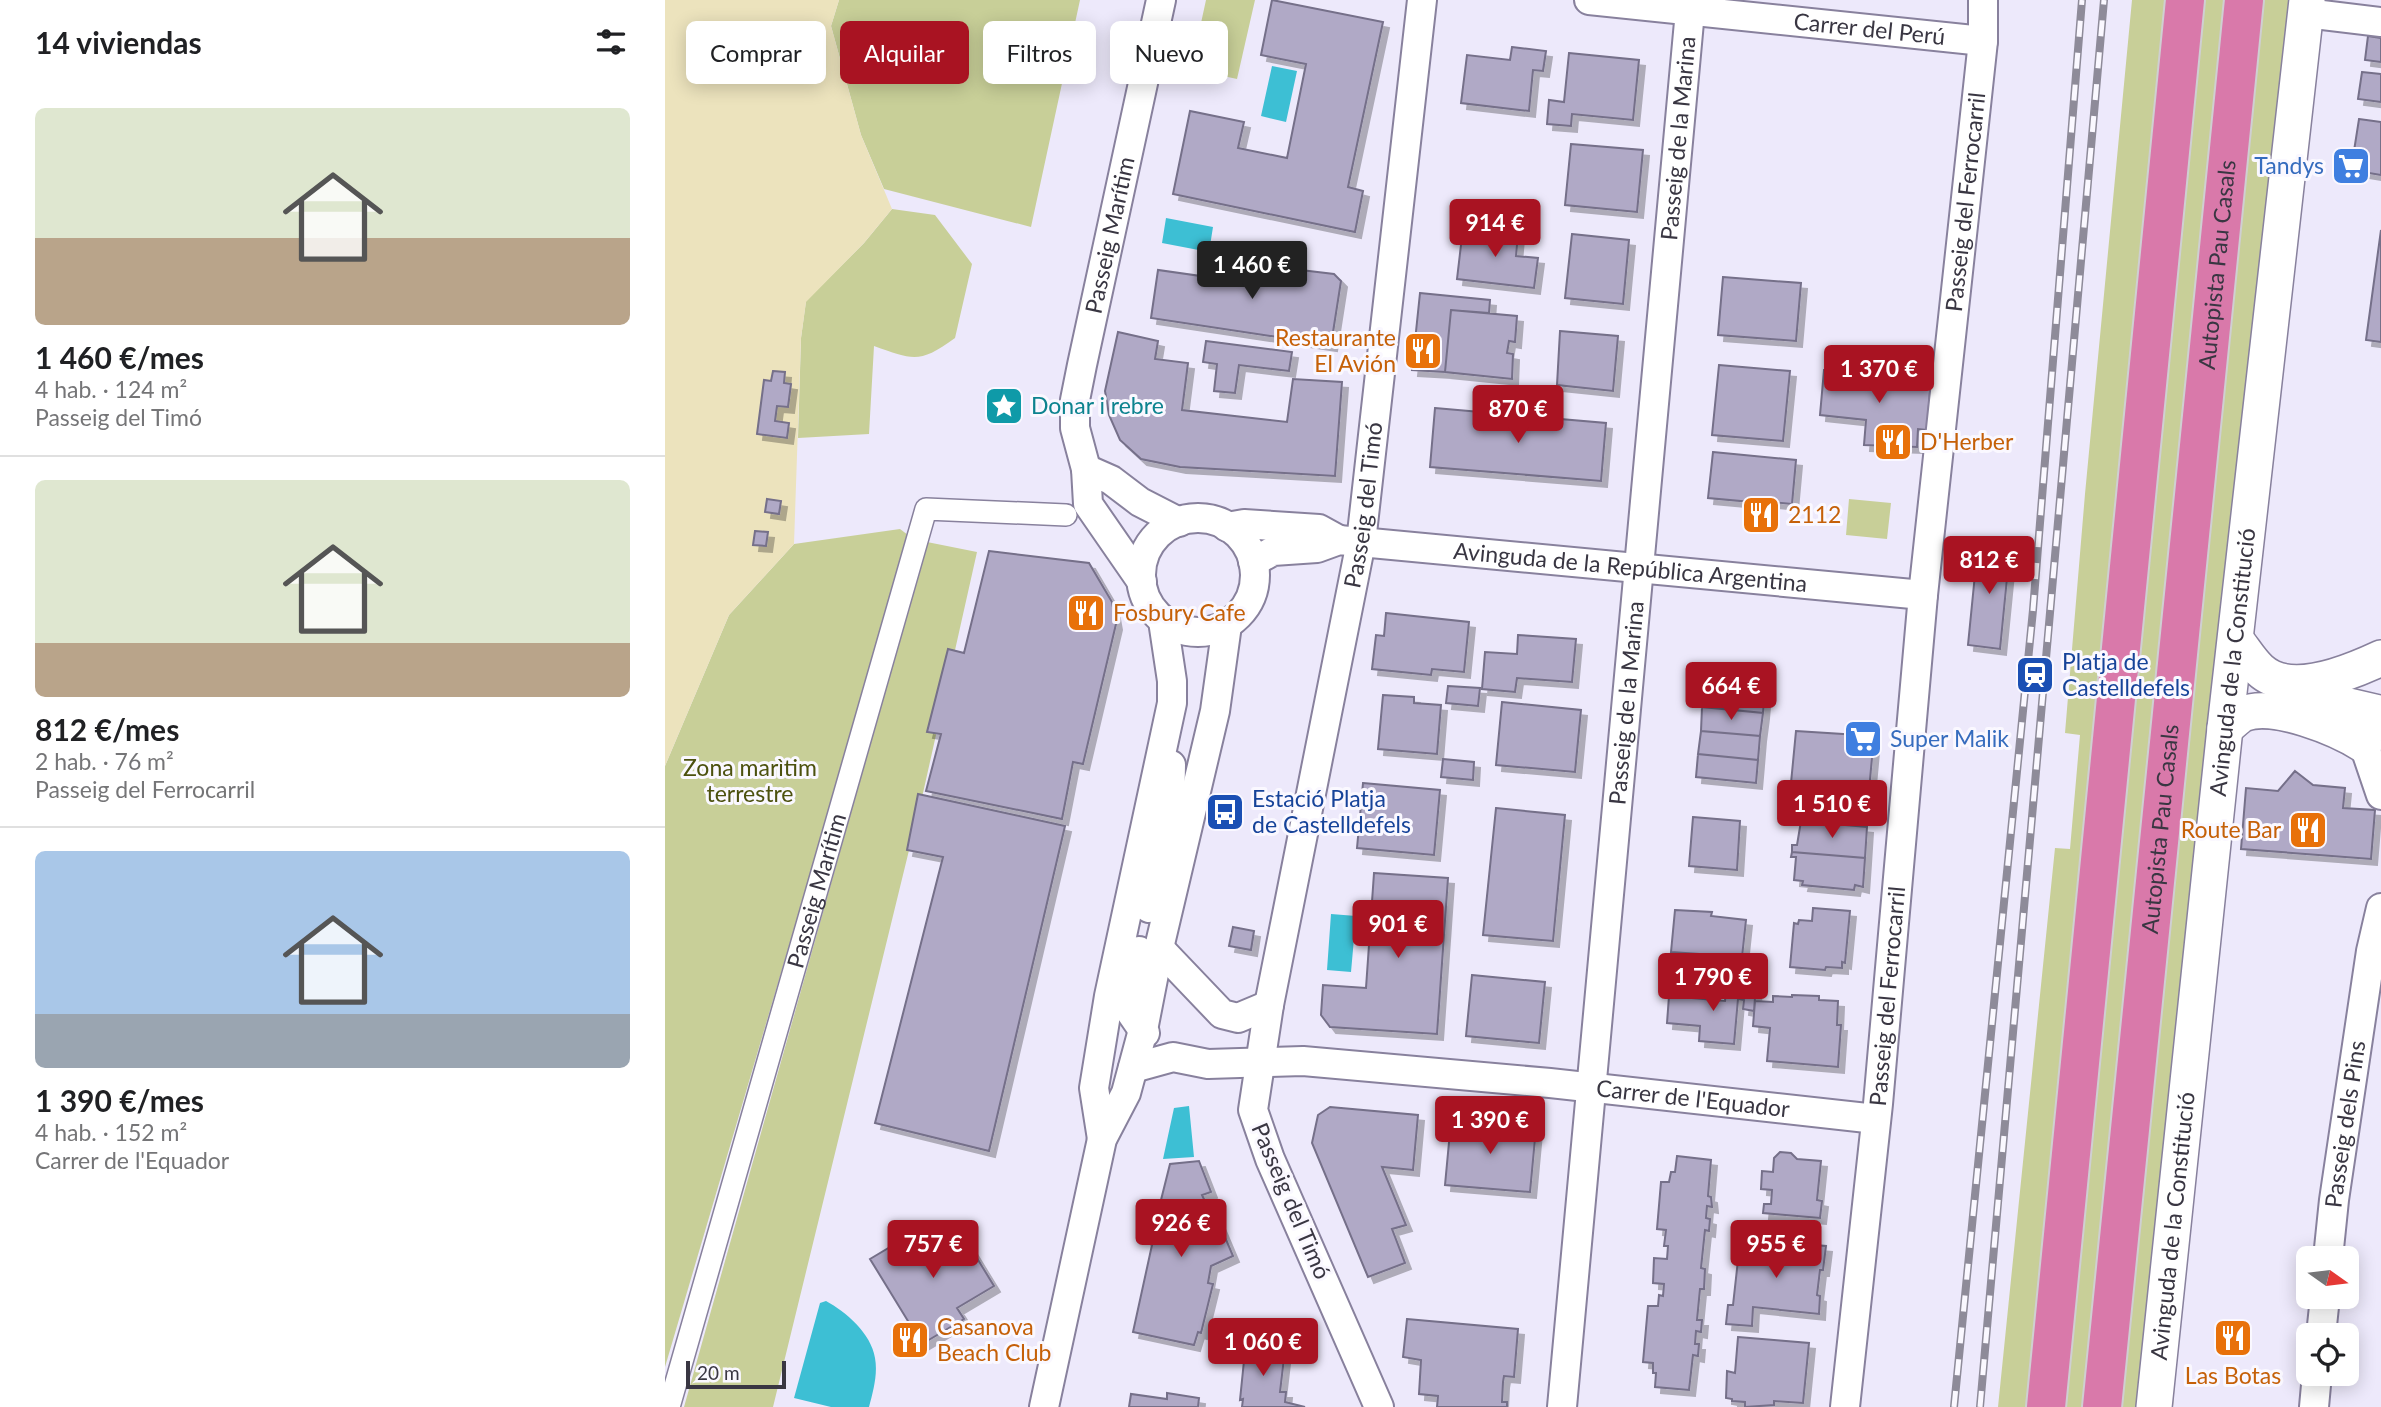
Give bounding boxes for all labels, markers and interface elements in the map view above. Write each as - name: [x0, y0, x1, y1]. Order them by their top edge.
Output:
- street label: Carrer del Perú: [1793, 6, 1947, 50]
- chip: Comprar: [686, 21, 826, 84]
- chip: Alquilar: [840, 21, 969, 84]
- chip: Filtros: [983, 21, 1096, 84]
- chip: Nuevo: [1110, 21, 1228, 84]
- icon: filters: [592, 23, 630, 61]
- text: 14 viviendas: [35, 24, 202, 60]
- street label: Passeig de la Marina: [1654, 35, 1701, 241]
- street label: Passeig del Ferrocarril: [1939, 91, 1990, 313]
- supermarket icon: Tandys: [2330, 145, 2372, 187]
- place label: Tandys: [2254, 151, 2324, 179]
- icon: home: [270, 154, 396, 280]
- street label: Passeig Marítim: [1079, 154, 1140, 316]
- street label: Autopista Pau Casals: [2192, 159, 2241, 371]
- pin: 914 €: [1446, 200, 1544, 259]
- text: 914 €: [1466, 208, 1524, 236]
- pin: 1 460 €: [1187, 242, 1317, 301]
- text: 1 460 €: [1213, 250, 1291, 278]
- place label: Restaurante El Avión: [1275, 323, 1396, 377]
- restaurant icon: Restaurante El Avión: [1402, 330, 1444, 372]
- text: 1 460 €/mes: [35, 339, 204, 375]
- pin: 1 370 €: [1814, 346, 1944, 405]
- text: 1 370 €: [1840, 354, 1918, 382]
- text: 4 hab. · 124 m²: [35, 375, 187, 403]
- place icon: Donar i rebre: [983, 385, 1025, 427]
- pin: 870 €: [1469, 386, 1567, 445]
- place label: Donar i rebre: [1031, 391, 1164, 419]
- text: 870 €: [1489, 394, 1547, 422]
- text: Passeig del Timó: [35, 403, 202, 431]
- street label: Passeig del Timó: [1337, 421, 1387, 590]
- restaurant icon: D'Herber: [1872, 421, 1914, 463]
- place label: D'Herber: [1920, 427, 2014, 455]
- restaurant icon: 2112: [1740, 494, 1782, 536]
- place label: 2112: [1788, 500, 1841, 528]
- icon: home: [270, 526, 396, 652]
- street label: Avinguda de la Constitució: [2203, 527, 2260, 797]
- street label: Avinguda de la República Argentina: [1452, 536, 1809, 597]
- pin: 812 €: [1940, 536, 2038, 596]
- text: 812 €: [1960, 545, 2018, 573]
- restaurant icon: Fosbury Cafe: [1065, 592, 1107, 634]
- place label: Fosbury Cafe: [1113, 598, 1246, 626]
- street label: Passeig de la Marina: [1602, 600, 1649, 806]
- place label: Platja de Castelldefels: [2062, 647, 2190, 701]
- station icon: Platja de Castelldefels: [2014, 654, 2056, 696]
- pin: 664 €: [1682, 662, 1780, 722]
- text: 664 €: [1702, 671, 1760, 699]
- text: 812 €/mes: [35, 711, 179, 747]
- supermarket icon: Super Malik: [1842, 718, 1884, 760]
- street label: Autopista Pau Casals: [2135, 723, 2184, 935]
- place label: Super Malik: [1890, 724, 2009, 752]
- text: 2 hab. · 76 m²: [35, 747, 174, 775]
- park label: Zona marìtim terrestre: [683, 753, 817, 807]
- text: Passeig del Ferrocarril: [35, 775, 255, 803]
- pin: 1 510 €: [1767, 780, 1897, 840]
- place label: Estació Platja de Castelldefels: [1252, 784, 1411, 838]
- text: 1 510 €: [1793, 789, 1871, 817]
- bus stop icon: Estació Platja de Castelldefels: [1204, 791, 1246, 833]
- restaurant icon: Route Bar: [2287, 809, 2329, 851]
- street label: Passeig Marítim: [780, 810, 851, 971]
- place label: Route Bar: [2181, 815, 2282, 843]
- street label: Passeig del Ferrocarril: [1863, 885, 1910, 1107]
- icon: home: [270, 897, 396, 1023]
- pin: 901 €: [1349, 900, 1447, 960]
- text: 901 €: [1369, 909, 1427, 937]
- pin: 1 790 €: [1648, 954, 1778, 1013]
- text: 1 790 €: [1674, 962, 1752, 990]
- street label: Passeig dels Pins: [2318, 1038, 2371, 1209]
- street label: Carrer de l'Equador: [1595, 1073, 1792, 1122]
- text: 1 390 €/mes: [35, 1082, 204, 1118]
- street label: Avinguda de la Constitució: [2144, 1090, 2200, 1361]
- pin: 1 390 €: [1425, 1096, 1555, 1156]
- text: 1 390 €: [1451, 1105, 1529, 1133]
- text: 4 hab. · 152 m²: [35, 1118, 187, 1146]
- street label: Passeig del Timó: [1246, 1118, 1337, 1283]
- text: Carrer de l'Equador: [35, 1146, 229, 1174]
- pin: 926 €: [1132, 1200, 1230, 1259]
- text: 926 €: [1152, 1208, 1210, 1236]
- pin: 757 €: [884, 1220, 982, 1280]
- pin: 955 €: [1727, 1220, 1825, 1280]
- text: 757 €: [904, 1229, 962, 1257]
- text: 955 €: [1747, 1229, 1805, 1257]
- north arrow: [2296, 1246, 2359, 1309]
- map controls: [2296, 1246, 2359, 1386]
- place label: Casanova Beach Club: [937, 1312, 1051, 1366]
- restaurant icon: Las Botas: [2212, 1317, 2254, 1359]
- pin: 1 060 €: [1198, 1318, 1328, 1378]
- restaurant icon: Casanova Beach Club: [889, 1319, 931, 1361]
- button: locate: [2296, 1323, 2359, 1386]
- text: 1 060 €: [1224, 1327, 1302, 1355]
- scale bar: [686, 1358, 786, 1390]
- text: 20 m: [697, 1361, 740, 1384]
- place label: Las Botas: [2185, 1361, 2281, 1389]

